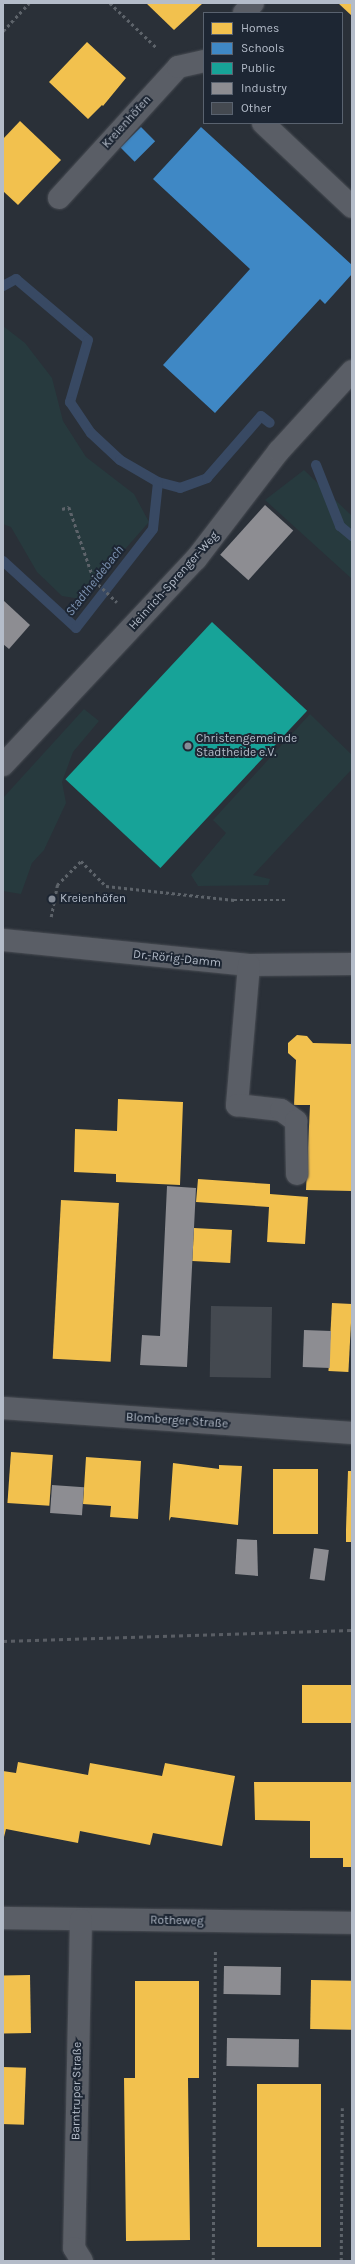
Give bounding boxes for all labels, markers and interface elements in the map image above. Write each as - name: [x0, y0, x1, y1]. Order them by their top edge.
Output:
- legend: [203, 12, 343, 124]
- text: Homes: [241, 21, 279, 35]
- text: Schools: [241, 41, 284, 55]
- text: Public: [241, 61, 275, 75]
- text: Industry: [241, 81, 287, 95]
- street label: Kreienhöfen: [100, 93, 154, 151]
- text: Other: [241, 101, 271, 115]
- street label: Heinrich-Sprenger-Weg: [126, 529, 222, 633]
- water label: Stadtheidebach: [63, 543, 127, 619]
- place label: Christengemeinde Stadtheide e.V.: [196, 732, 297, 760]
- marker: Christengemeinde Stadtheide e.V.: [183, 741, 193, 751]
- place label: Kreienhöfen: [60, 892, 126, 906]
- marker: Kreienhöfen: [47, 894, 57, 904]
- street label: Dr.-Rörig-Damm: [132, 947, 222, 971]
- street label: Blomberger Straße: [125, 1410, 229, 1432]
- street label: Rotheweg: [150, 1913, 204, 1929]
- street label: Barntruper Straße: [69, 2042, 85, 2140]

